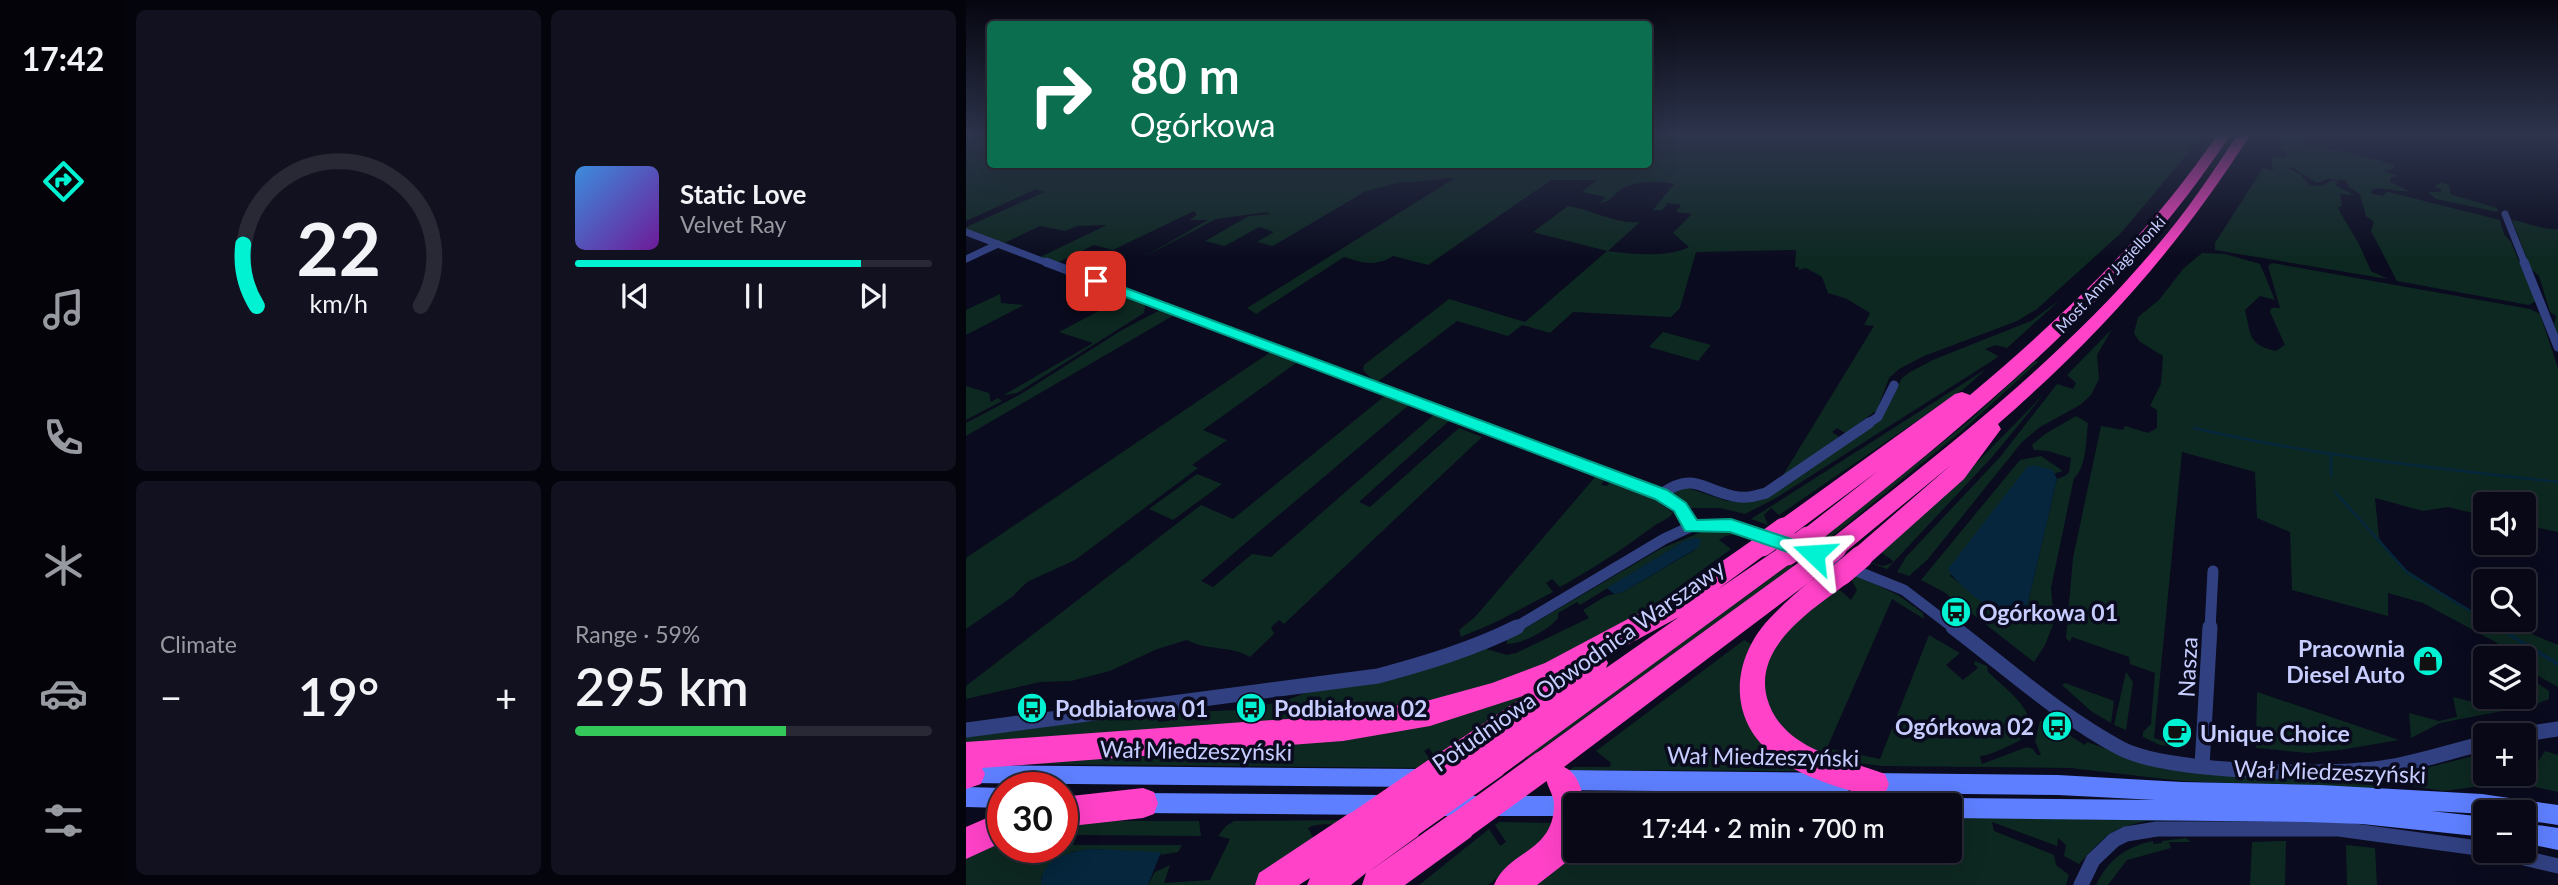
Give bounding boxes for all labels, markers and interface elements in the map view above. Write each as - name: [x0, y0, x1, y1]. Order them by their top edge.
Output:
- text: 17:42: [22, 39, 104, 78]
- text: 80 m: [1130, 46, 1240, 104]
- icon: right: [1015, 49, 1106, 140]
- text: Ogórkowa: [1130, 105, 1276, 144]
- icon: directions: [39, 157, 88, 206]
- text: Static Love: [680, 178, 807, 210]
- text: 22: [296, 205, 381, 293]
- text: Velvet Ray: [680, 210, 786, 238]
- street label: Most Anny Jagiellonki: [2051, 212, 2169, 336]
- pin: [1066, 251, 1126, 311]
- icon: arrive: [1077, 262, 1115, 300]
- icon: previous: [616, 277, 654, 315]
- icon: pause: [735, 277, 773, 315]
- icon: next: [854, 277, 892, 315]
- icon: music: [39, 285, 88, 334]
- text: km/h: [309, 288, 368, 318]
- icon: phone: [39, 413, 88, 462]
- map controls: [2473, 492, 2536, 863]
- button: sound: [2473, 492, 2536, 555]
- position arrow: [1777, 517, 1851, 591]
- icon: climate: [39, 541, 88, 590]
- street label: Południowa Obwodnica Warszawy: [1426, 553, 1730, 777]
- button: search: [2473, 569, 2536, 632]
- bus stop icon: Ogórkowa 01: [1939, 595, 1973, 629]
- place label: Ogórkowa 01: [1979, 598, 2118, 626]
- text: Range · 59%: [575, 620, 700, 648]
- text: Climate: [160, 630, 237, 658]
- place label: Pracownia Diesel Auto: [2286, 634, 2405, 688]
- street label: Nasza: [2171, 636, 2203, 698]
- shop icon: Pracownia Diesel Auto: [2411, 644, 2445, 678]
- button: layers: [2473, 646, 2536, 709]
- text: 295 km: [575, 655, 749, 717]
- text: 19°: [298, 665, 379, 727]
- icon: car: [39, 669, 88, 718]
- text: −: [160, 674, 182, 720]
- text: +: [495, 674, 517, 720]
- bus stop icon: Podbiałowa 01: [1015, 691, 1049, 725]
- bus stop icon: Podbiałowa 02: [1234, 691, 1268, 725]
- place label: Podbiałowa 01: [1055, 694, 1208, 722]
- place label: Podbiałowa 02: [1274, 694, 1427, 722]
- bus stop icon: Ogórkowa 02: [2040, 709, 2074, 743]
- place label: Ogórkowa 02: [1895, 712, 2034, 740]
- cafe icon: Unique Choice: [2160, 716, 2194, 750]
- place label: Unique Choice: [2200, 719, 2350, 747]
- button: +: [2473, 723, 2536, 786]
- street label: Wał Miedzeszyński: [1100, 734, 1292, 766]
- street label: Wał Miedzeszyński: [1667, 740, 1859, 772]
- street label: Wał Miedzeszyński: [2233, 754, 2427, 788]
- speed limit sign: 30: [987, 772, 1078, 863]
- icon: filters: [39, 796, 88, 845]
- button: −: [2473, 800, 2536, 863]
- text: 17:44 · 2 min · 700 m: [1640, 812, 1885, 844]

